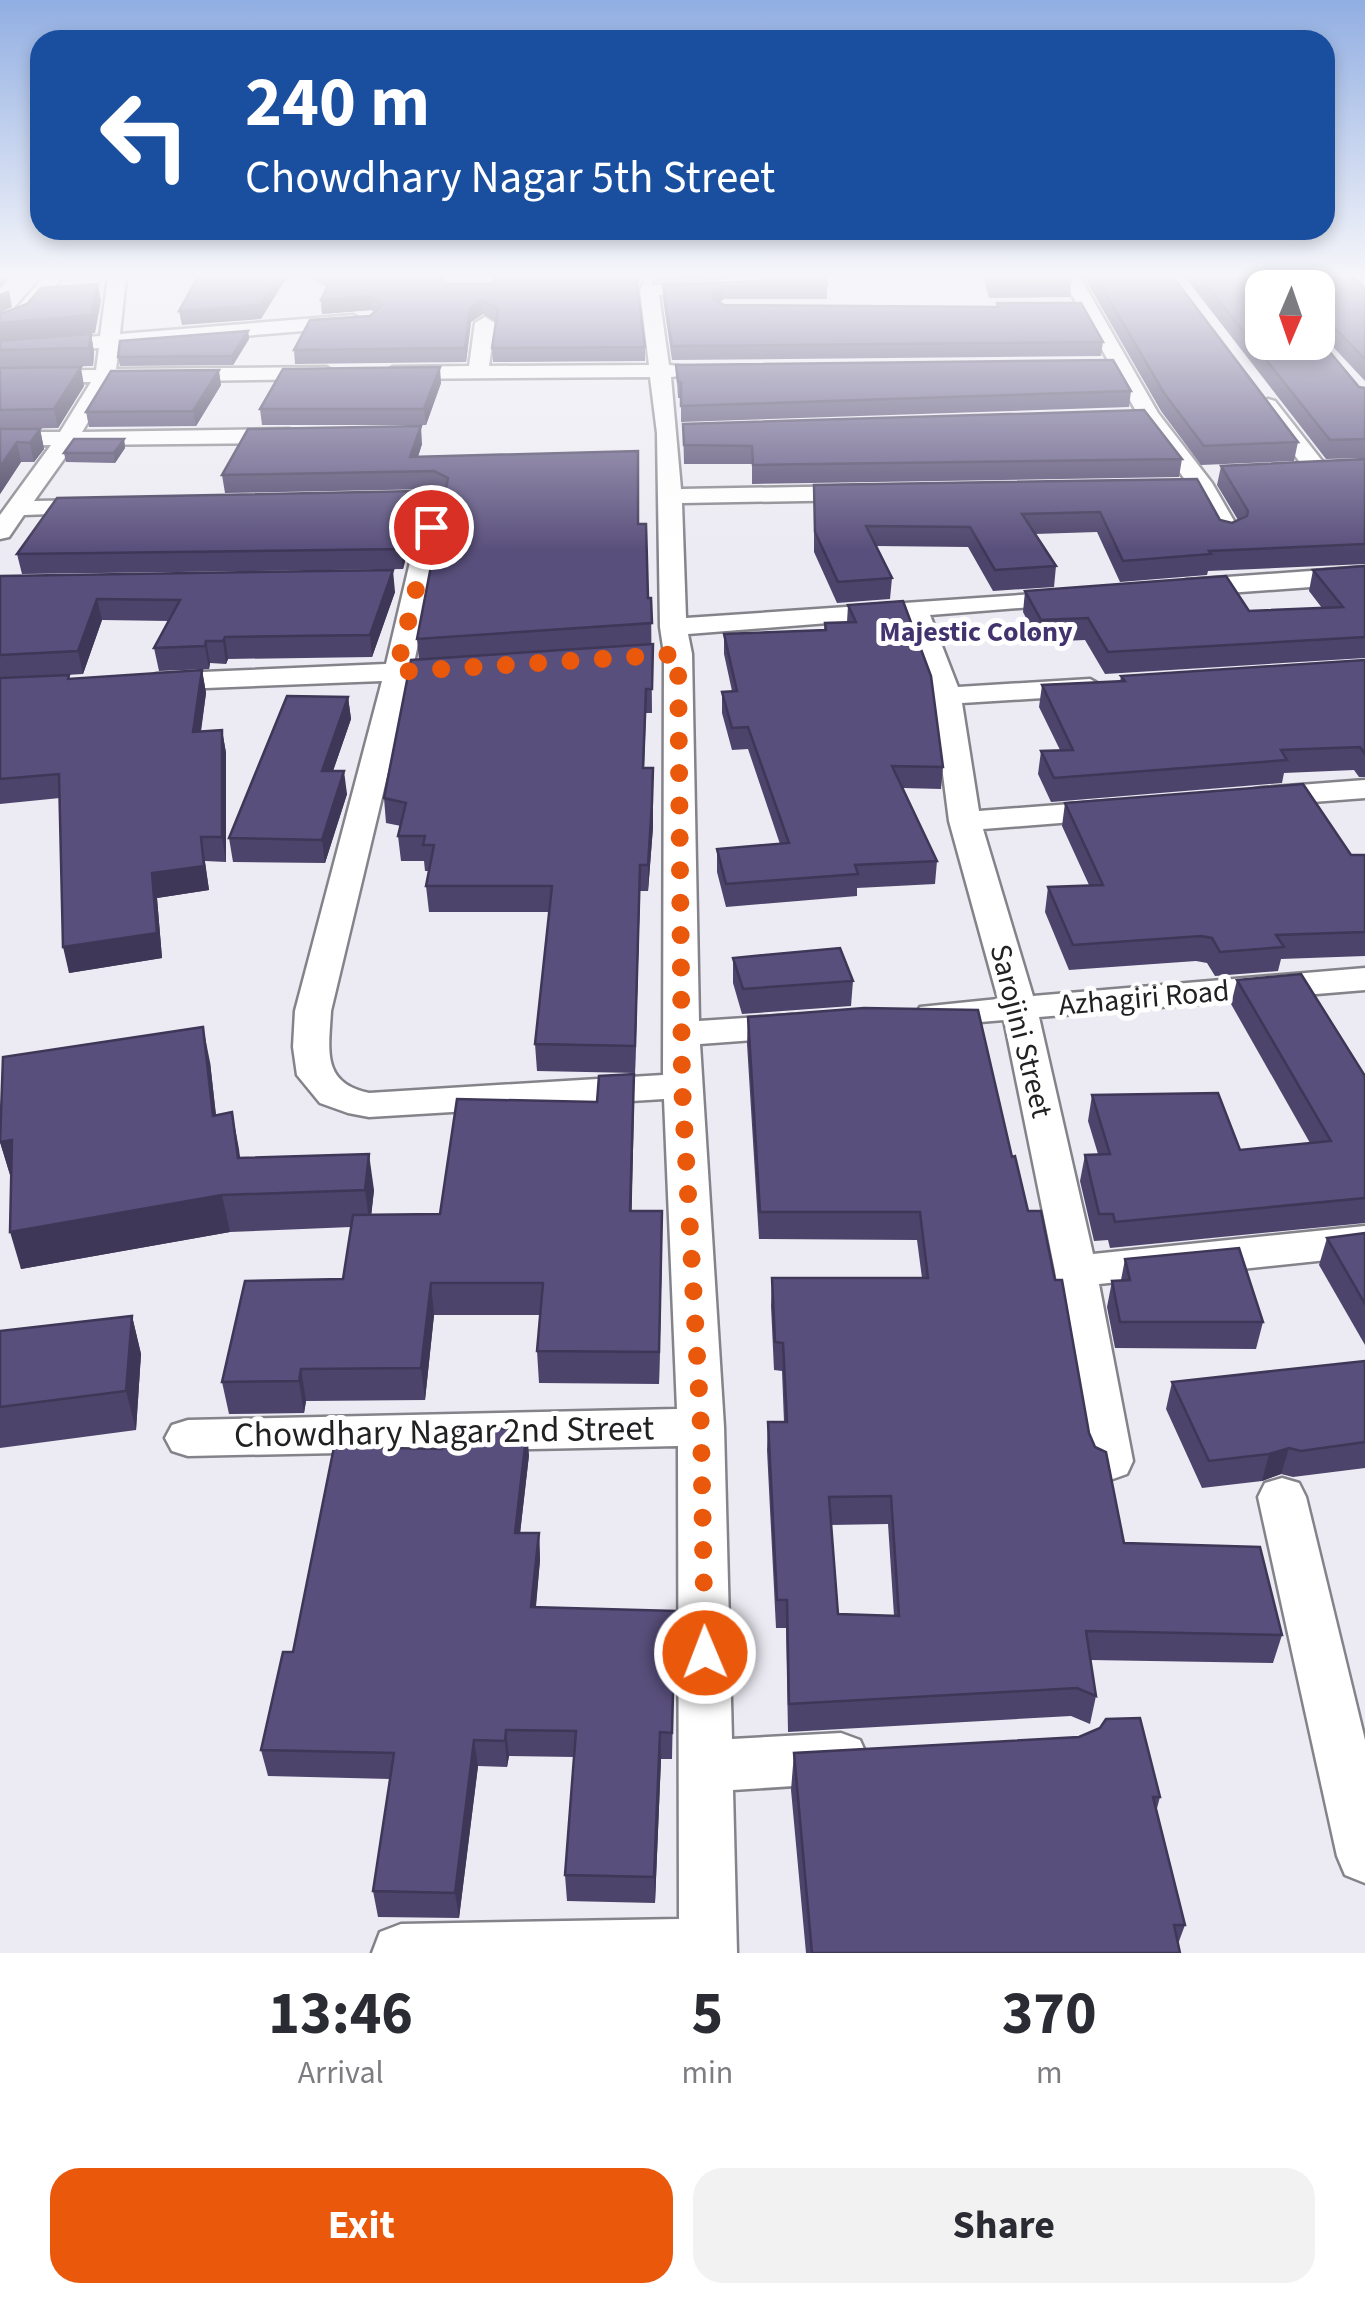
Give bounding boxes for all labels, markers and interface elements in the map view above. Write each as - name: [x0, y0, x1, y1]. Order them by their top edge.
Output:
- text: 240 m: [245, 53, 430, 153]
- icon: left: [80, 70, 210, 200]
- text: Chowdhary Nagar 5th Street: [245, 146, 775, 210]
- north arrow: [1245, 270, 1335, 360]
- map controls: [1245, 270, 1335, 360]
- pin: [389, 485, 474, 570]
- icon: arrive: [404, 500, 459, 555]
- district label: Majestic Colony: [879, 612, 1073, 652]
- street label: Sarojini Street: [979, 940, 1063, 1122]
- street label: Azhagiri Road: [1057, 969, 1231, 1027]
- street label: Chowdhary Nagar 2nd Street: [234, 1403, 655, 1461]
- position arrow: [653, 1601, 757, 1705]
- text: 13:46: [268, 1972, 413, 2057]
- text: 5: [692, 1972, 723, 2057]
- text: 370: [1002, 1972, 1097, 2057]
- text: Arrival: [298, 2050, 384, 2096]
- text: min: [681, 2050, 733, 2096]
- text: m: [1036, 2050, 1062, 2096]
- button: Exit: [50, 2168, 673, 2283]
- button: Share: [693, 2168, 1315, 2283]

